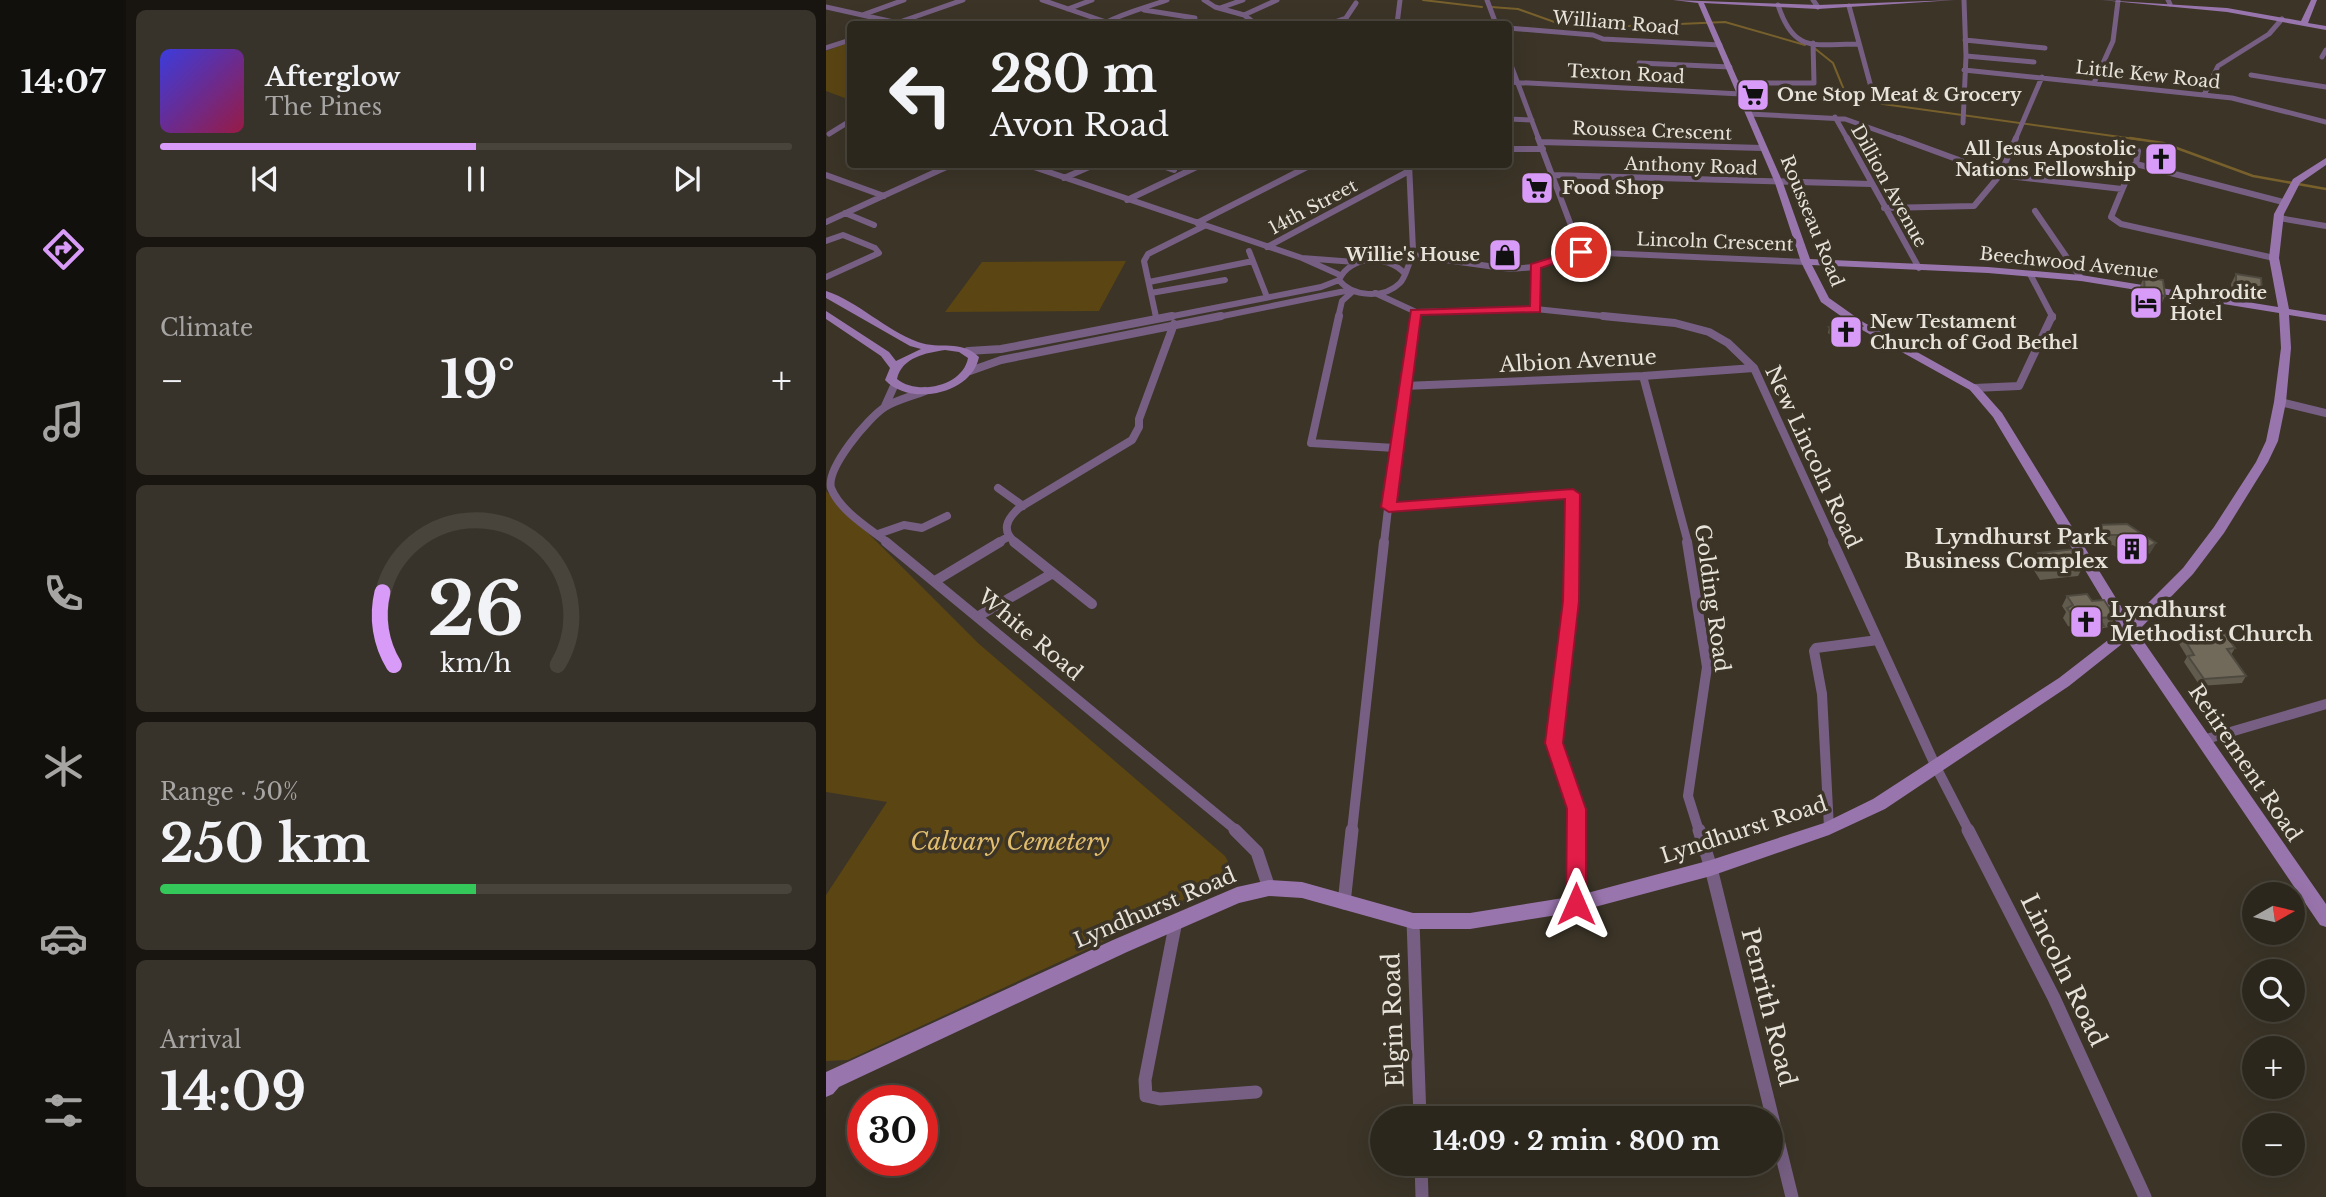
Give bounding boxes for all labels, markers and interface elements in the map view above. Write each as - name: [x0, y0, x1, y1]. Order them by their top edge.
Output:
- street label: William Road: [1551, 6, 1680, 40]
- text: 280 m: [990, 44, 1157, 105]
- icon: left: [875, 49, 966, 140]
- street label: Little Kew Road: [2074, 56, 2222, 94]
- street label: Texton Road: [1567, 60, 1685, 88]
- text: Afterglow: [265, 61, 401, 93]
- text: 14:07: [21, 62, 105, 102]
- supermarket icon: One Stop Meat & Grocery: [1734, 76, 1772, 114]
- place label: One Stop Meat & Grocery: [1777, 84, 2022, 106]
- text: The Pines: [265, 93, 382, 121]
- text: Avon Road: [990, 105, 1169, 145]
- street label: Roussea Crescent: [1572, 117, 1732, 145]
- street label: Dillion Avenue: [1846, 121, 1932, 251]
- place label: All Jesus Apostolic Nations Fellowship: [1955, 138, 2136, 181]
- church icon: All Jesus Apostolic Nations Fellowship: [2142, 140, 2180, 178]
- street label: Rousseau Road: [1776, 152, 1848, 290]
- street label: Anthony Road: [1623, 153, 1758, 179]
- icon: previous: [246, 160, 284, 198]
- icon: pause: [457, 160, 495, 198]
- icon: next: [668, 160, 706, 198]
- supermarket icon: Food Shop: [1518, 169, 1556, 207]
- street label: 14th Street: [1265, 174, 1361, 239]
- place label: Food Shop: [1562, 177, 1664, 199]
- pin: [1551, 222, 1611, 282]
- icon: directions: [39, 225, 88, 274]
- street label: Lincoln Crescent: [1636, 228, 1794, 256]
- icon: arrive: [1562, 233, 1600, 271]
- shop icon: Willie's House: [1486, 236, 1524, 274]
- street label: Beechwood Avenue: [1978, 243, 2160, 283]
- place label: Willie's House: [1344, 244, 1480, 266]
- place label: Aphrodite Hotel: [2169, 282, 2267, 325]
- hotel icon: Aphrodite Hotel: [2127, 284, 2165, 322]
- place label: New Testament Church of God Bethel: [1870, 311, 2079, 354]
- church icon: New Testament Church of God Bethel: [1827, 313, 1865, 351]
- text: Climate: [160, 314, 253, 342]
- street label: Albion Avenue: [1498, 344, 1657, 378]
- text: 19°: [440, 348, 515, 412]
- text: −: [160, 357, 184, 404]
- text: +: [771, 357, 792, 404]
- street label: New Lincoln Road: [1759, 362, 1867, 552]
- icon: music: [39, 397, 88, 446]
- street label: Golding Road: [1689, 522, 1735, 674]
- place label: Lyndhurst Park Business Complex: [1904, 524, 2109, 574]
- building icon: Lyndhurst Park Business Complex: [2113, 530, 2151, 568]
- text: 26: [428, 564, 524, 655]
- icon: phone: [39, 569, 88, 618]
- street label: White Road: [972, 583, 1088, 686]
- place label: Lyndhurst Methodist Church: [2110, 597, 2313, 647]
- church icon: Lyndhurst Methodist Church: [2067, 603, 2105, 641]
- text: km/h: [441, 647, 511, 678]
- street label: Retirement Road: [2183, 679, 2307, 847]
- icon: climate: [39, 742, 88, 791]
- text: Range · 50%: [160, 778, 298, 806]
- street label: Lyndhurst Road: [1657, 791, 1831, 869]
- text: 250 km: [160, 812, 370, 876]
- park label: Calvary Cemetery: [910, 827, 1110, 856]
- street label: Lyndhurst Road: [1070, 862, 1240, 954]
- position arrow: [1539, 867, 1613, 941]
- north arrow: [2242, 882, 2305, 945]
- map controls: [2242, 882, 2305, 1176]
- street label: Lincoln Road: [2015, 889, 2113, 1051]
- icon: car: [39, 914, 88, 963]
- street label: Penrith Road: [1735, 925, 1803, 1089]
- street label: Elgin Road: [1376, 952, 1410, 1088]
- button: search: [2242, 959, 2305, 1022]
- text: Arrival: [160, 1026, 241, 1054]
- button: +: [2242, 1036, 2305, 1099]
- text: 14:09: [160, 1060, 306, 1124]
- speed limit sign: 30: [847, 1085, 938, 1176]
- icon: filters: [39, 1086, 88, 1135]
- button: −: [2242, 1113, 2305, 1176]
- text: 14:09 · 2 min · 800 m: [1433, 1125, 1720, 1157]

